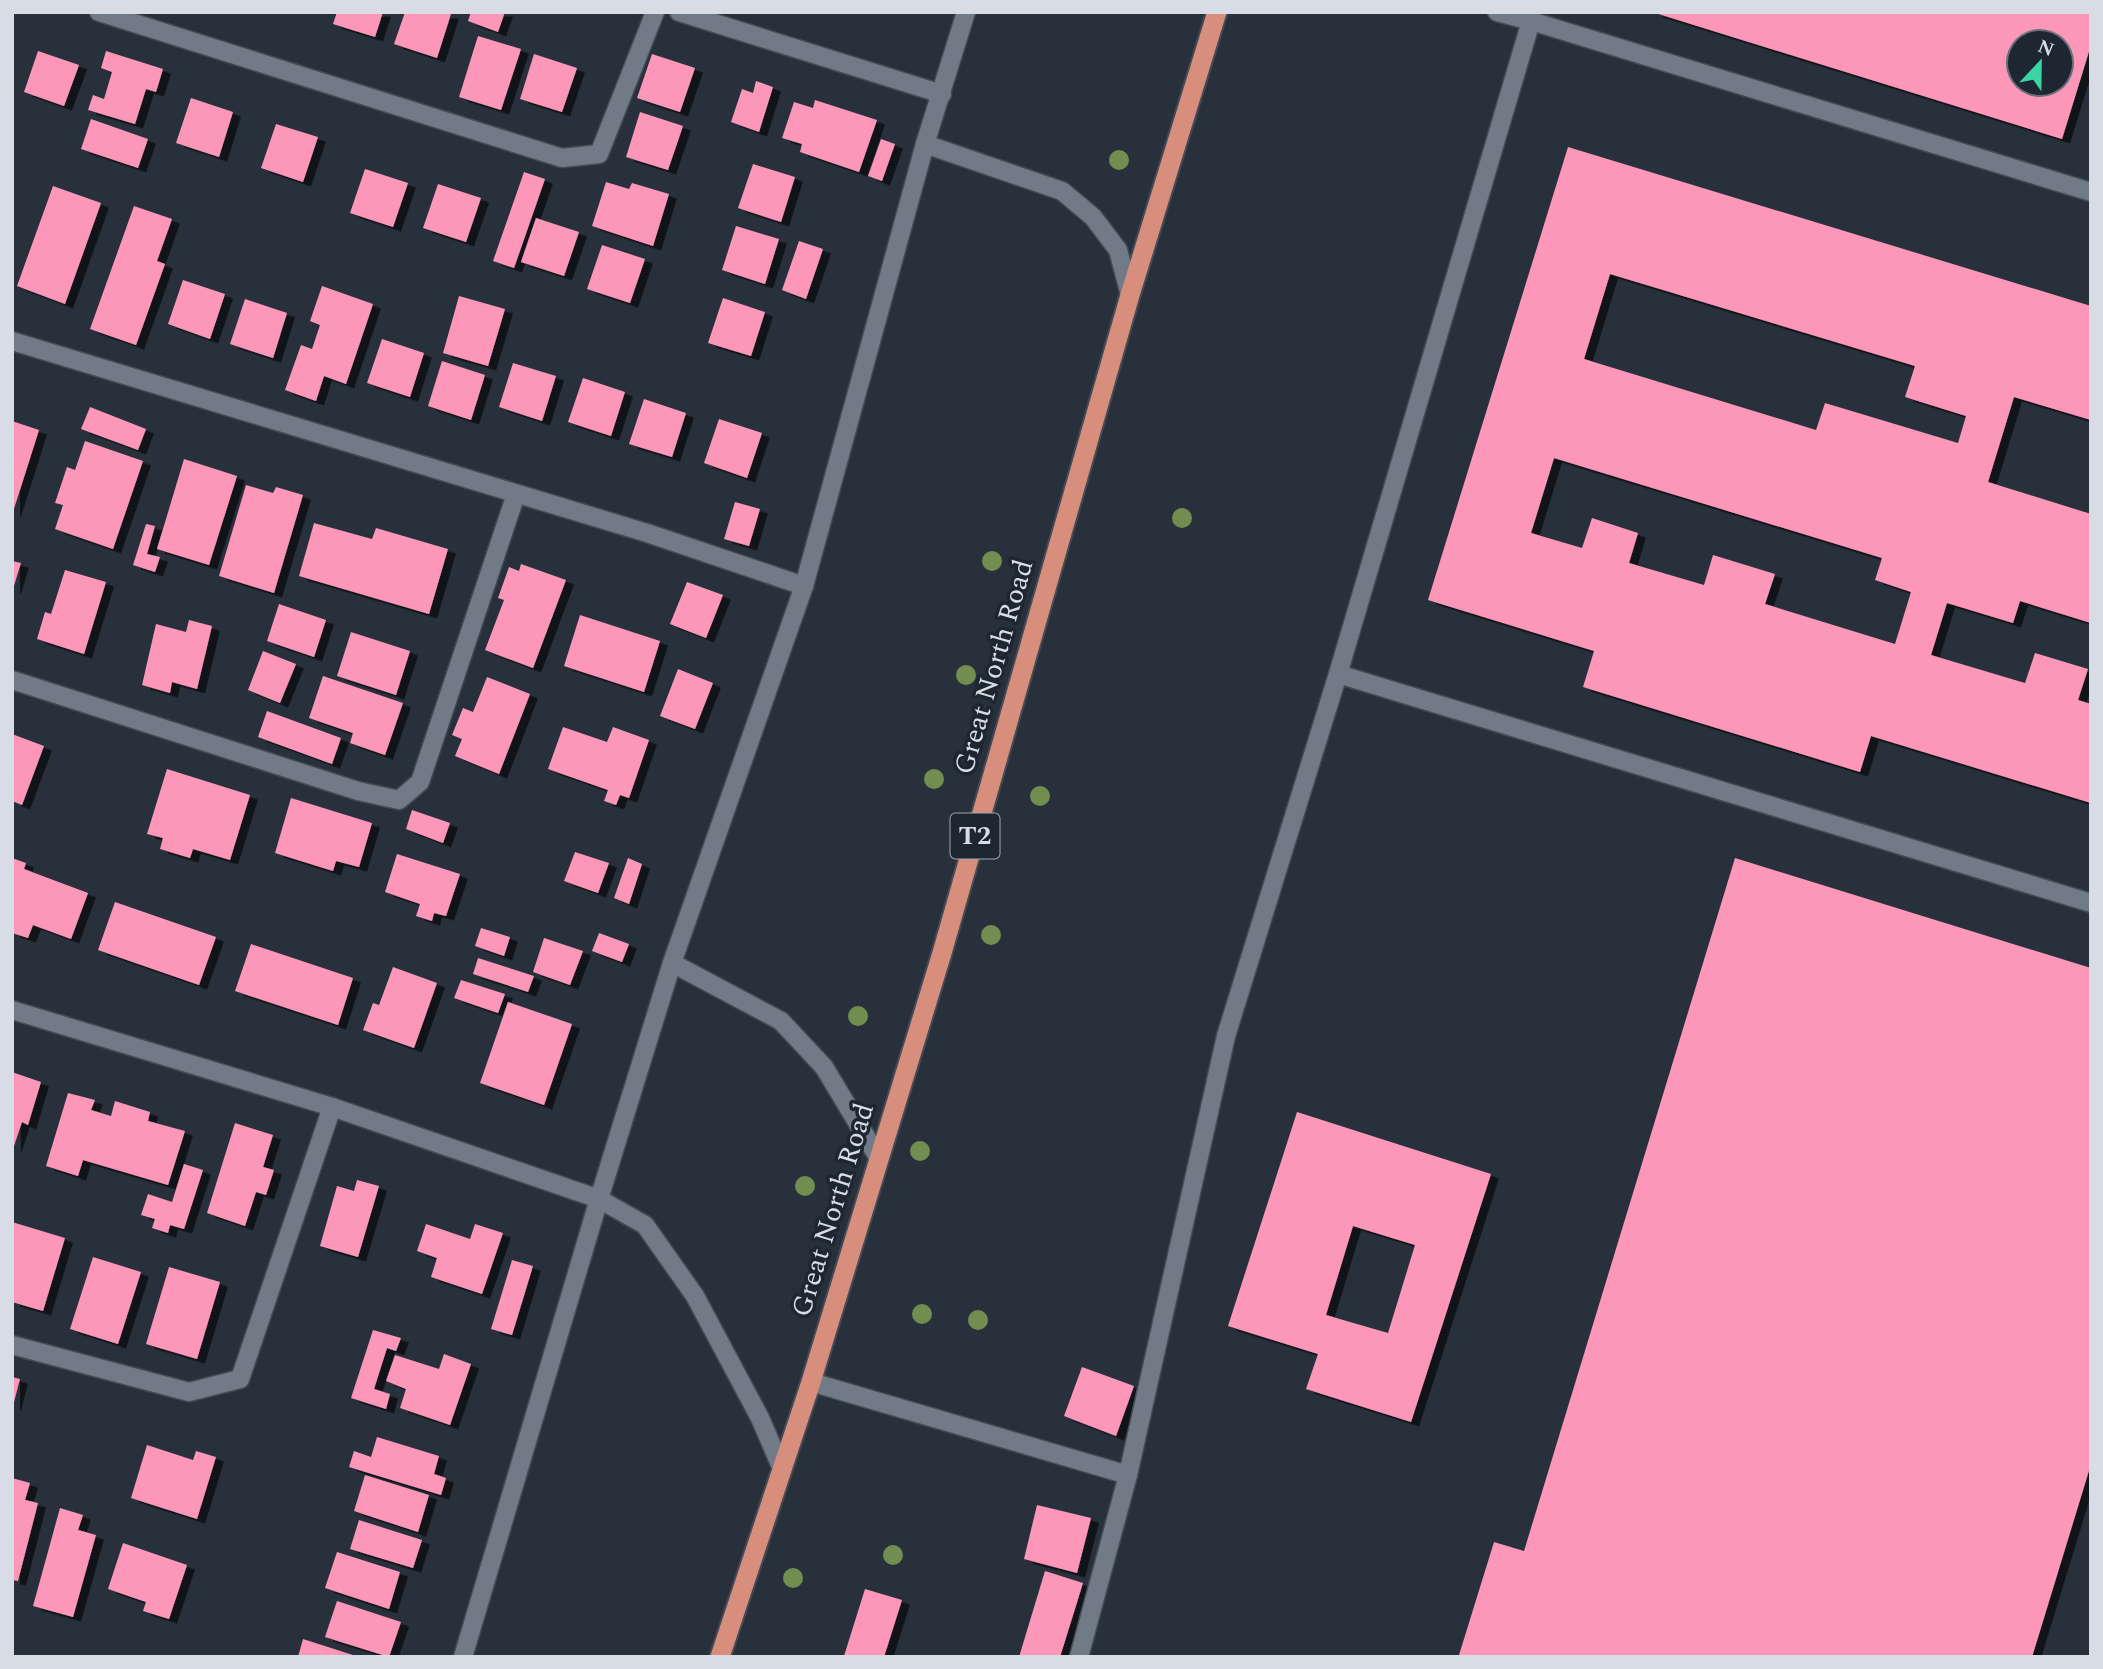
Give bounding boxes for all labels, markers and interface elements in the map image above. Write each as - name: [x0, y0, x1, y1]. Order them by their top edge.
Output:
- north arrow: [2005, 28, 2075, 98]
- text: N: [2033, 32, 2058, 65]
- street label: Great North Road: [943, 554, 1045, 780]
- road number: T2: [950, 814, 1000, 858]
- street label: Great North Road: [780, 1098, 886, 1322]

